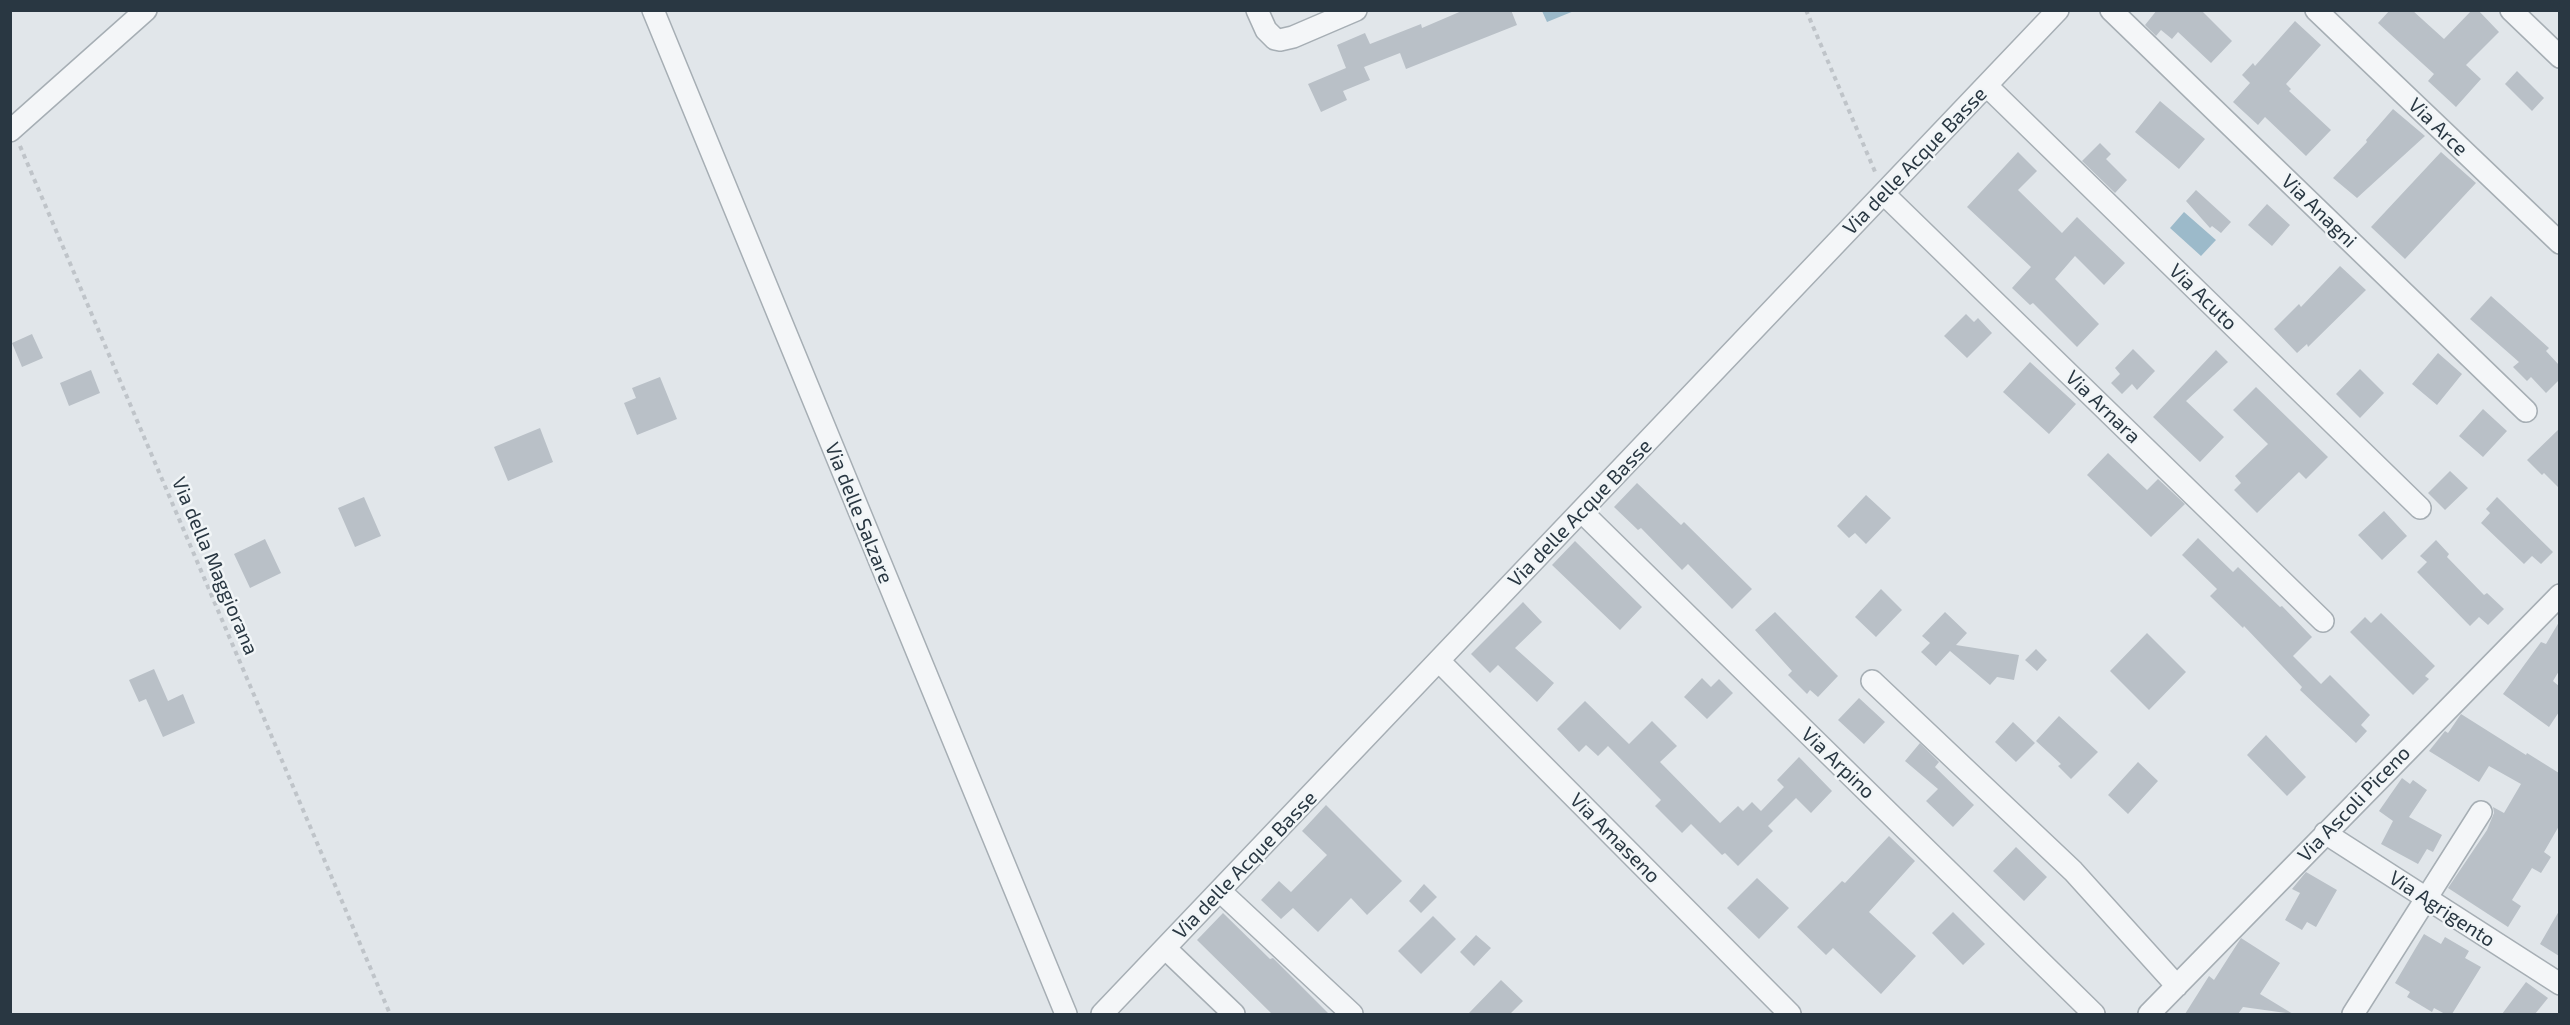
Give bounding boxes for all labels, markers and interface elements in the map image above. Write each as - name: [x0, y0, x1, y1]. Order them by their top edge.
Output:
- street label: Via delle Acque Basse: [1838, 82, 1992, 240]
- street label: Via Arce: [2403, 93, 2473, 161]
- street label: Via Anagni: [2276, 169, 2362, 253]
- street label: Via Acuto: [2164, 259, 2242, 335]
- street label: Via Arnara: [2061, 365, 2145, 449]
- street label: Via delle Acque Basse: [1503, 434, 1657, 592]
- street label: Via delle Salzare: [820, 439, 898, 587]
- street label: Via della Maggiorana: [167, 473, 263, 659]
- street label: Via Arpino: [1796, 722, 1880, 804]
- street label: Via Ascoli Piceno: [2293, 741, 2415, 867]
- street label: Via delle Acque Basse: [1168, 786, 1322, 944]
- street label: Via Amaseno: [1565, 788, 1665, 888]
- street label: Via Agrigento: [2384, 866, 2500, 952]

